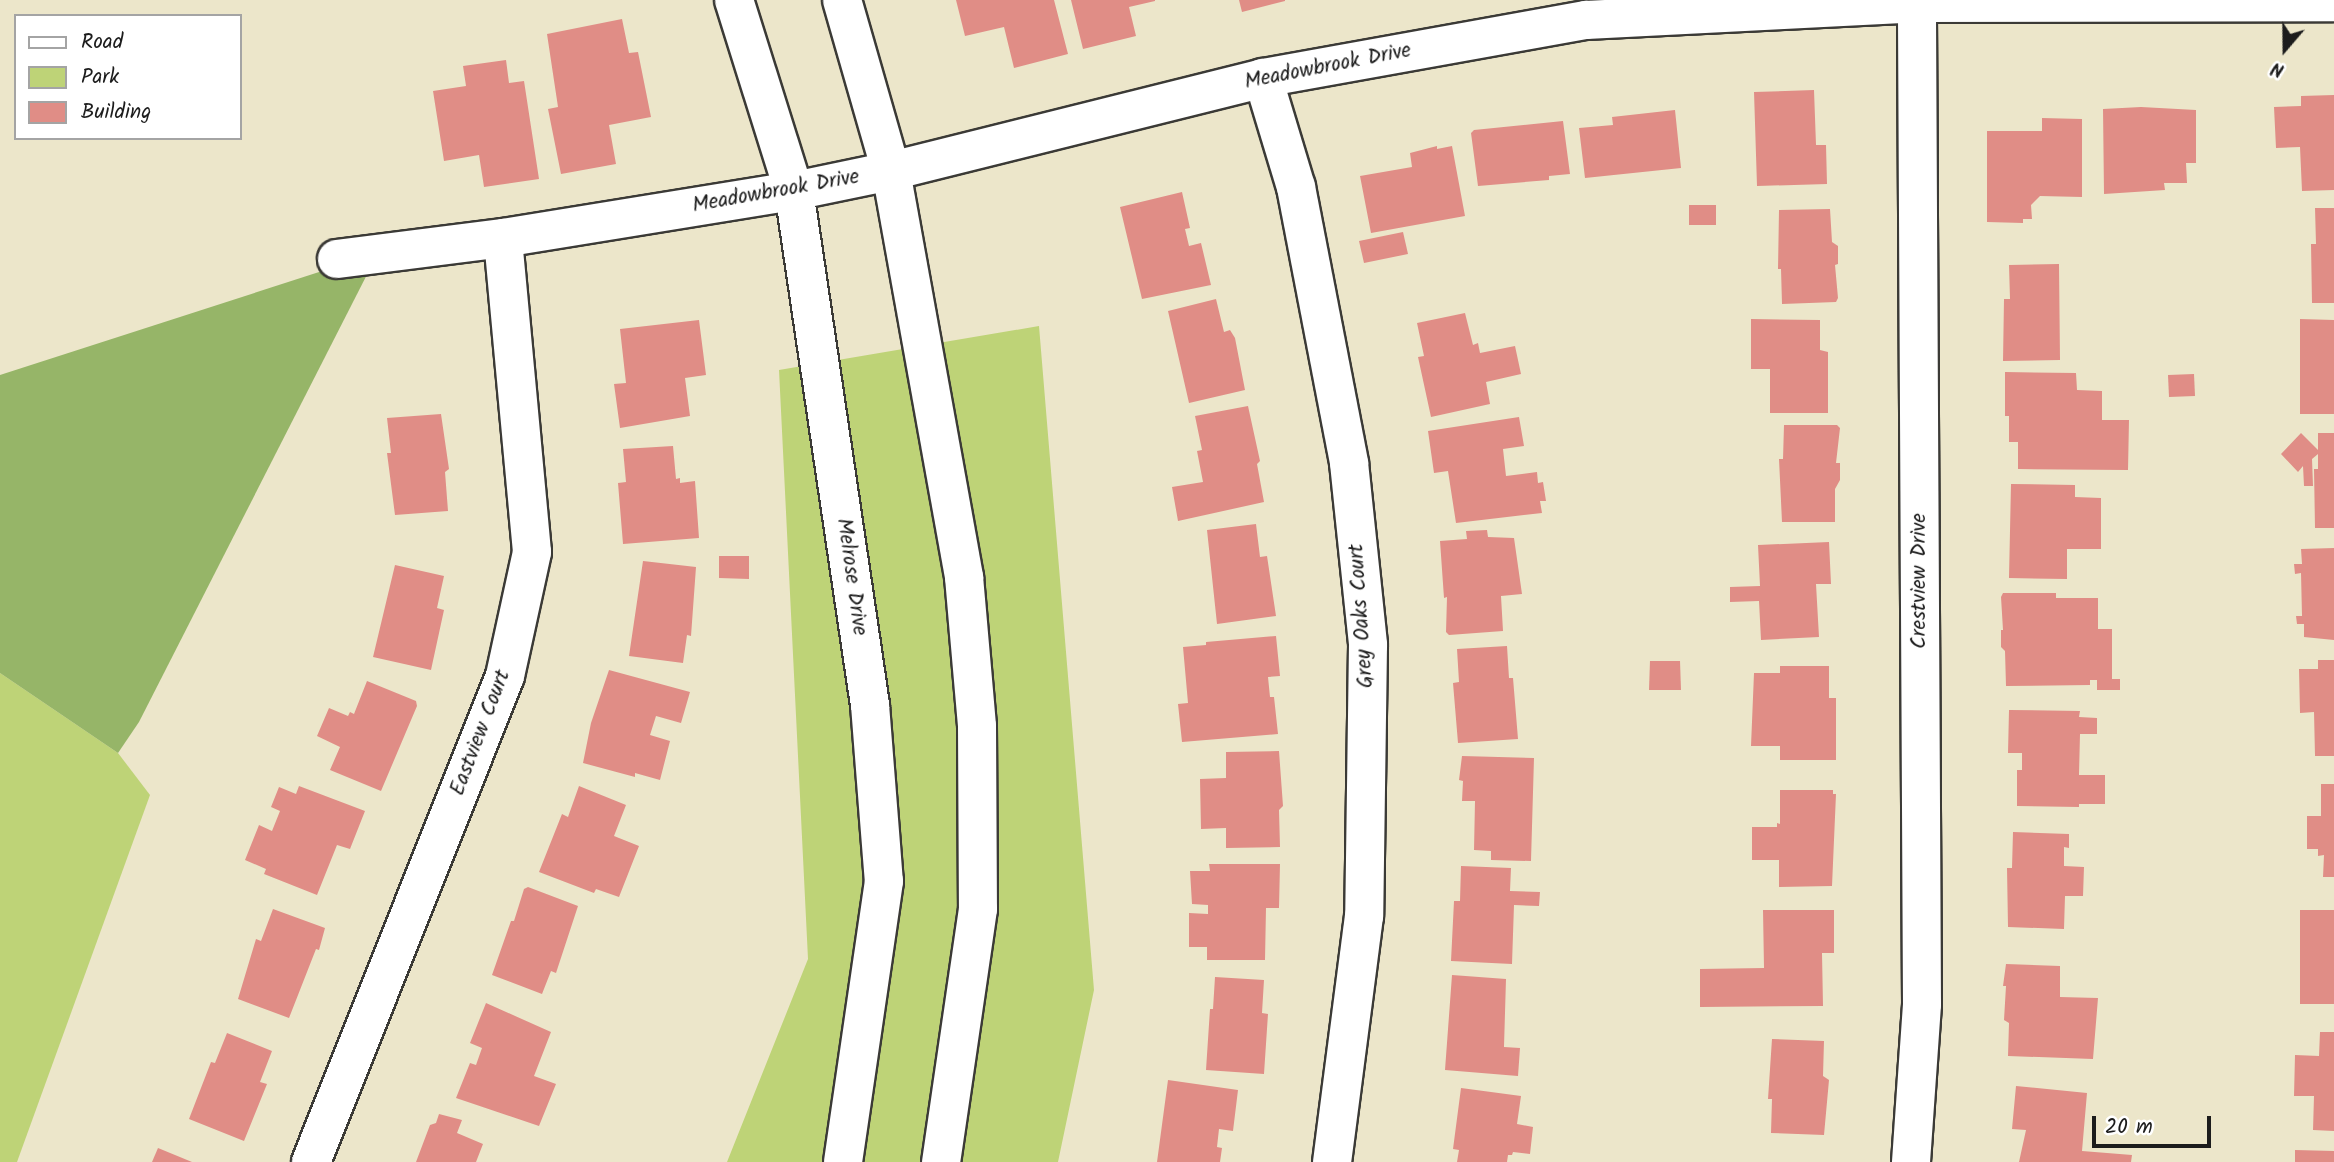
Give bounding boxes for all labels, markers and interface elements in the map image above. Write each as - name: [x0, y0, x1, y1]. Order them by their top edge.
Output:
- legend: [14, 14, 242, 140]
- north arrow: [2250, 14, 2320, 84]
- text: Road: [81, 26, 123, 59]
- street label: Meadowbrook Drive: [1243, 39, 1413, 95]
- text: N: [2267, 53, 2289, 85]
- text: Park: [81, 61, 119, 94]
- text: Building: [81, 96, 151, 129]
- street label: Meadowbrook Drive: [691, 165, 861, 219]
- street label: Crestview Drive: [1907, 513, 1933, 649]
- street label: Melrose Drive: [830, 517, 872, 637]
- street label: Grey Oaks Court: [1344, 543, 1380, 689]
- street label: Eastview Court: [446, 667, 516, 799]
- scale bar: [2096, 1102, 2215, 1146]
- text: 20 m: [2105, 1111, 2153, 1144]

